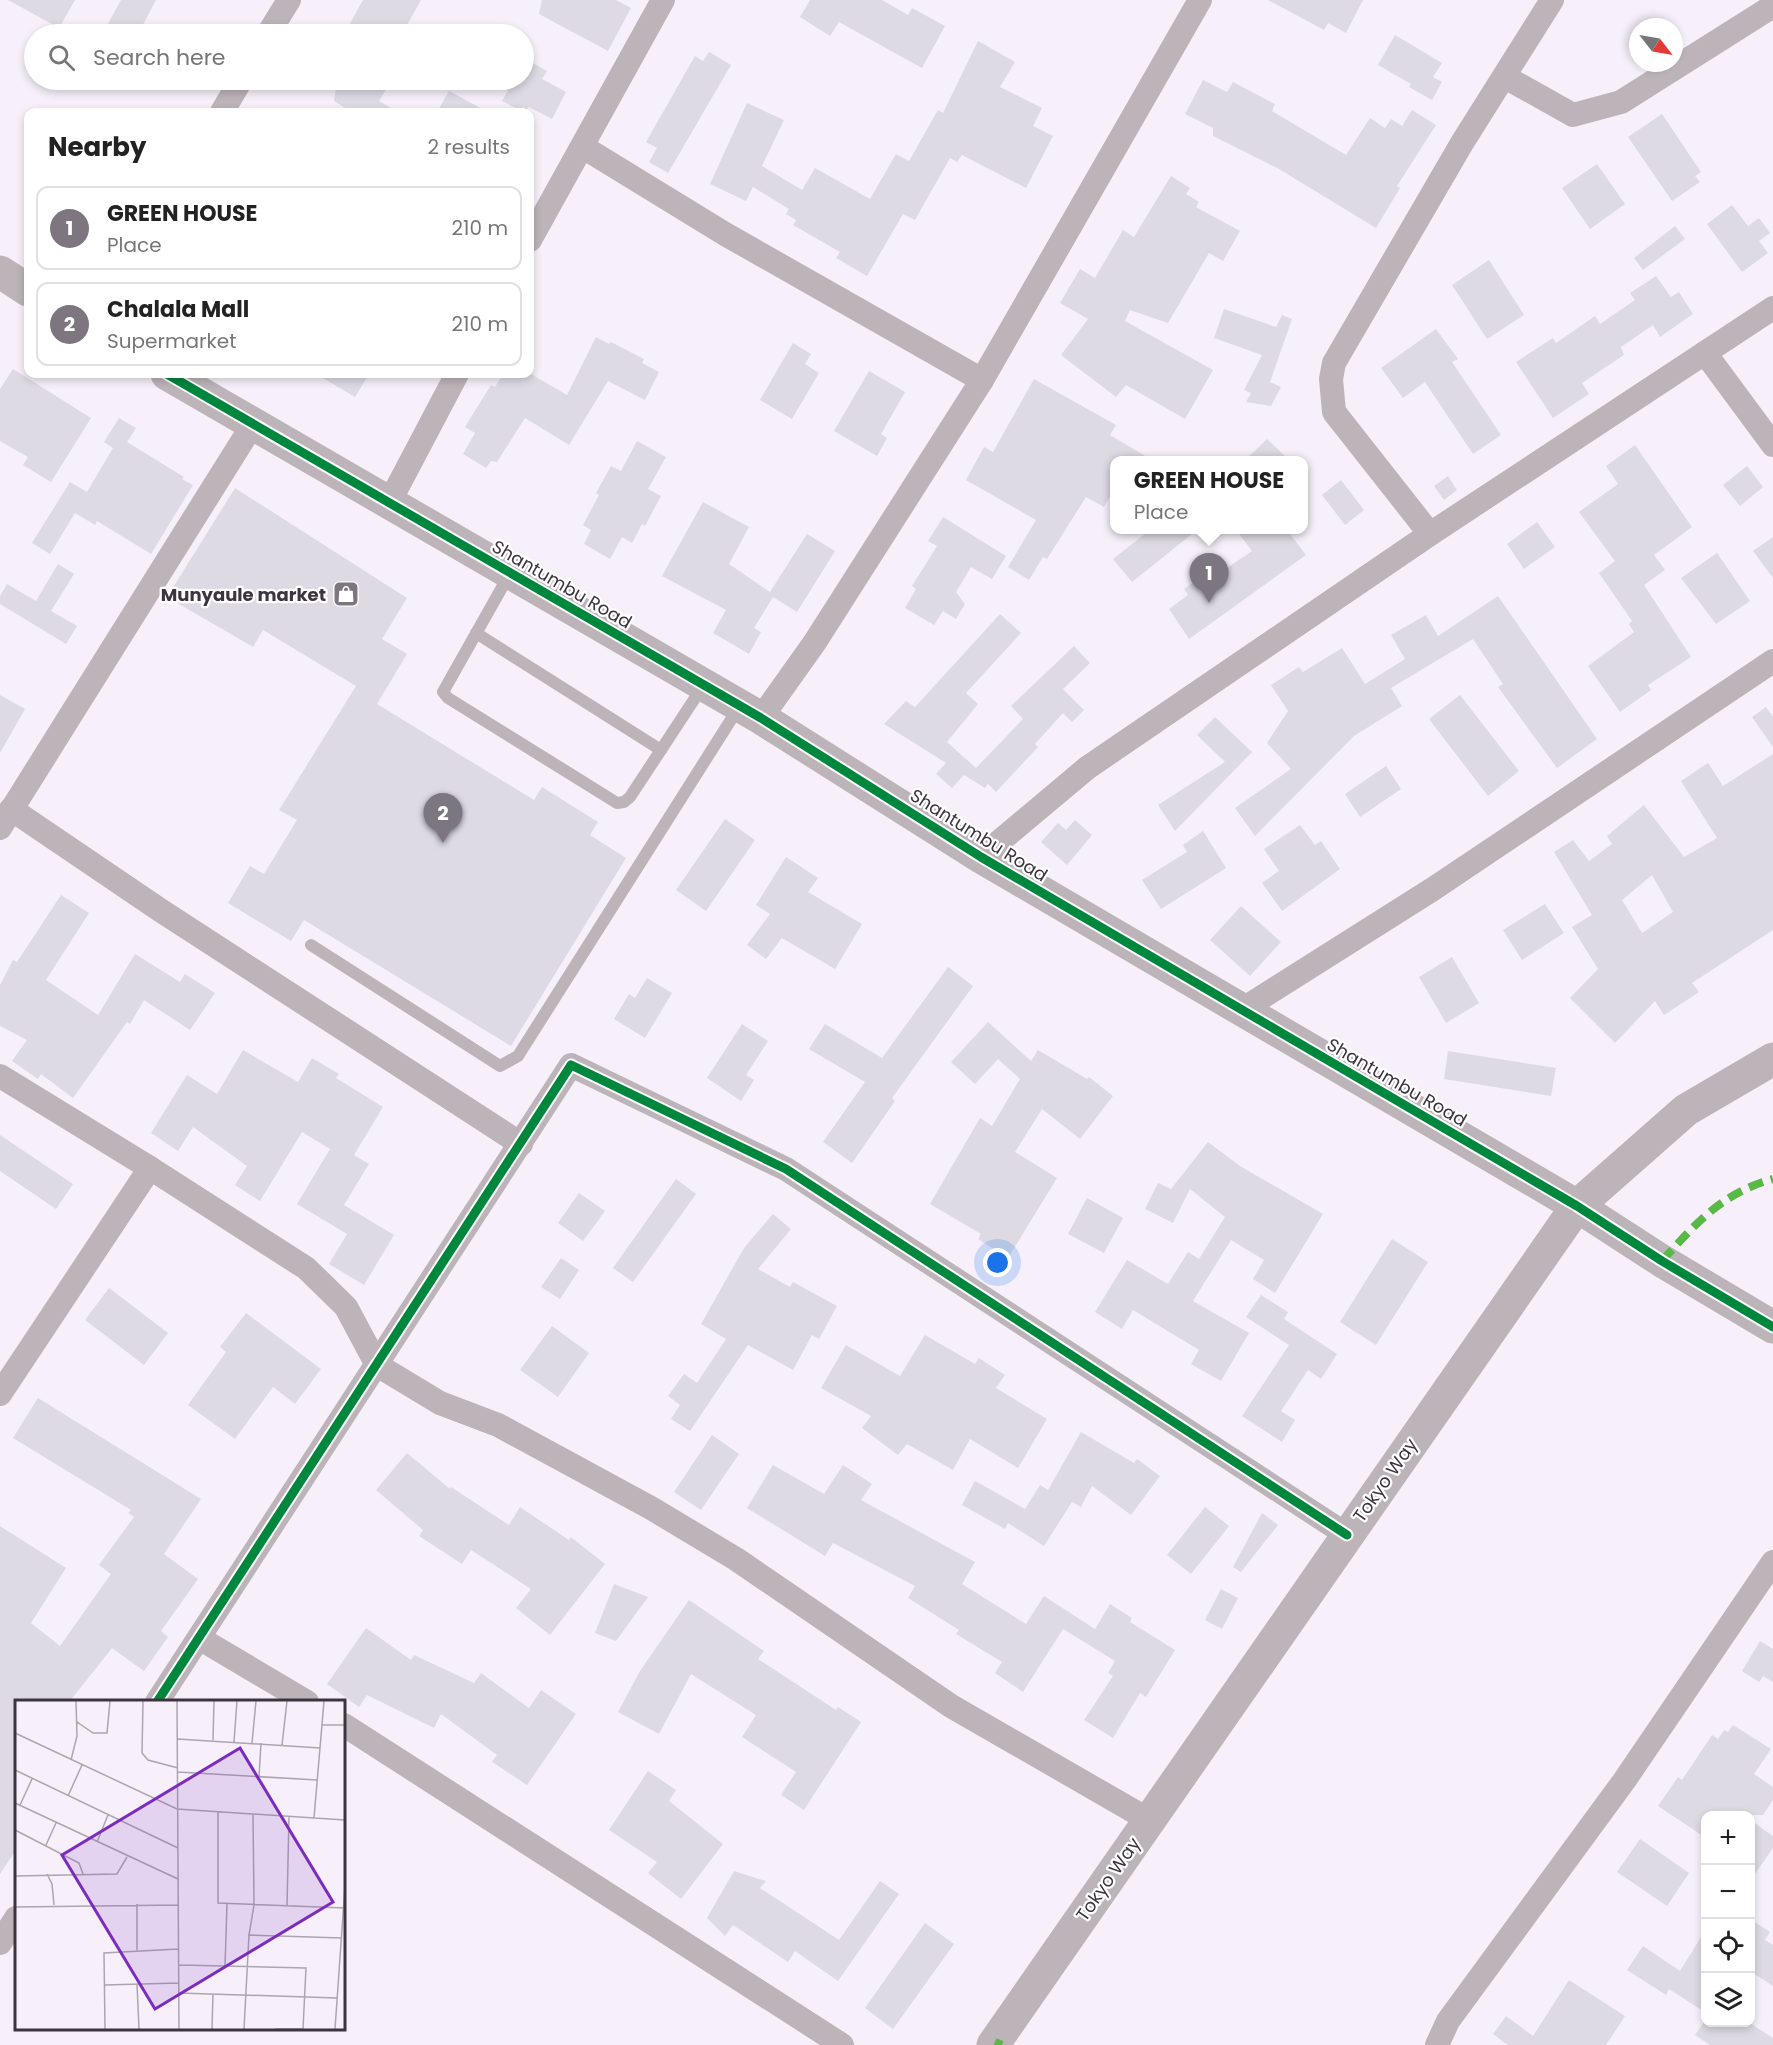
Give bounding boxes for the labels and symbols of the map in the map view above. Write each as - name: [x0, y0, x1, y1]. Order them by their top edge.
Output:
- north arrow: [1629, 18, 1683, 72]
- street label: Shantumbu Road: [487, 534, 637, 634]
- pin: 1: [1190, 554, 1228, 603]
- shop icon: Munyaule market: [331, 579, 361, 609]
- place label: Munyaule market: [161, 582, 326, 607]
- street label: Shantumbu Road: [906, 783, 1052, 887]
- pin: 2: [424, 794, 462, 843]
- street label: Shantumbu Road: [1322, 1032, 1472, 1132]
- your location: [983, 1248, 1012, 1277]
- street label: Tokyo Way: [1347, 1433, 1423, 1527]
- inset map: [15, 1700, 345, 2030]
- street label: Tokyo Way: [1070, 1832, 1146, 1926]

